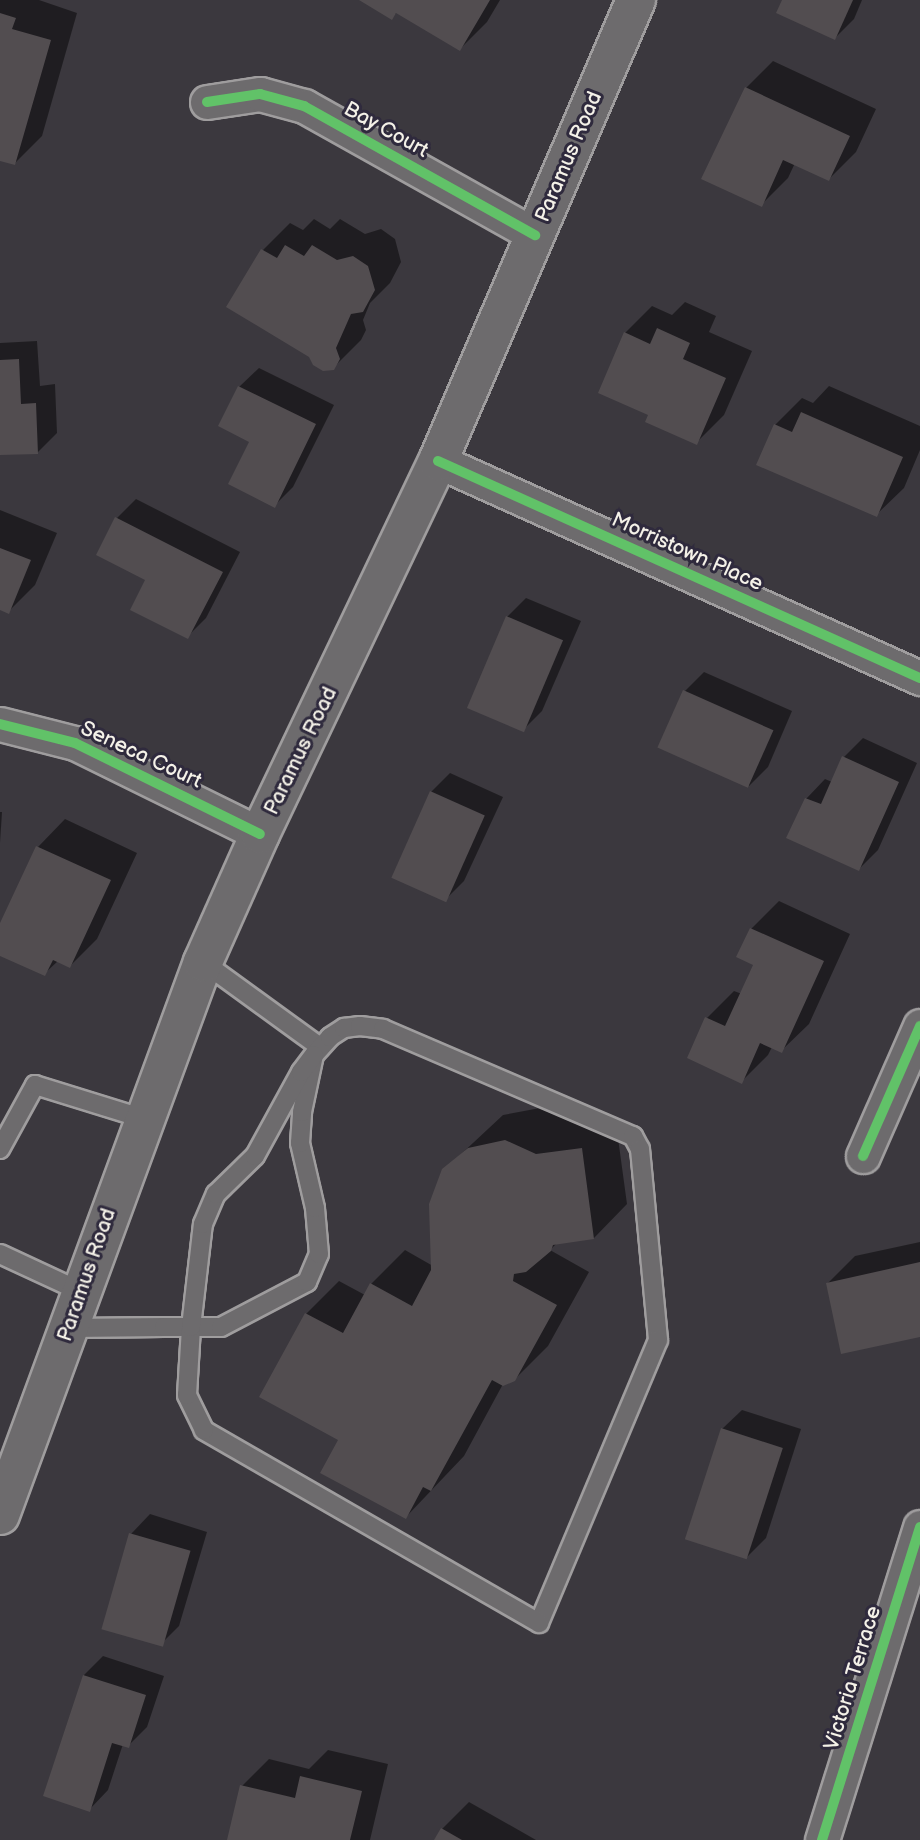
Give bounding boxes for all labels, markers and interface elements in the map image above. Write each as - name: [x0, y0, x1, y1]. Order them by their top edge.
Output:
- street label: Paramus Road: [530, 88, 608, 226]
- street label: Bay Court: [339, 96, 433, 164]
- street label: Morristown Place: [607, 507, 767, 597]
- street label: Paramus Road: [259, 683, 343, 819]
- street label: Seneca Court: [76, 716, 206, 794]
- street label: Paramus Road: [52, 1205, 122, 1345]
- street label: Victoria Terrace: [819, 1603, 887, 1753]

